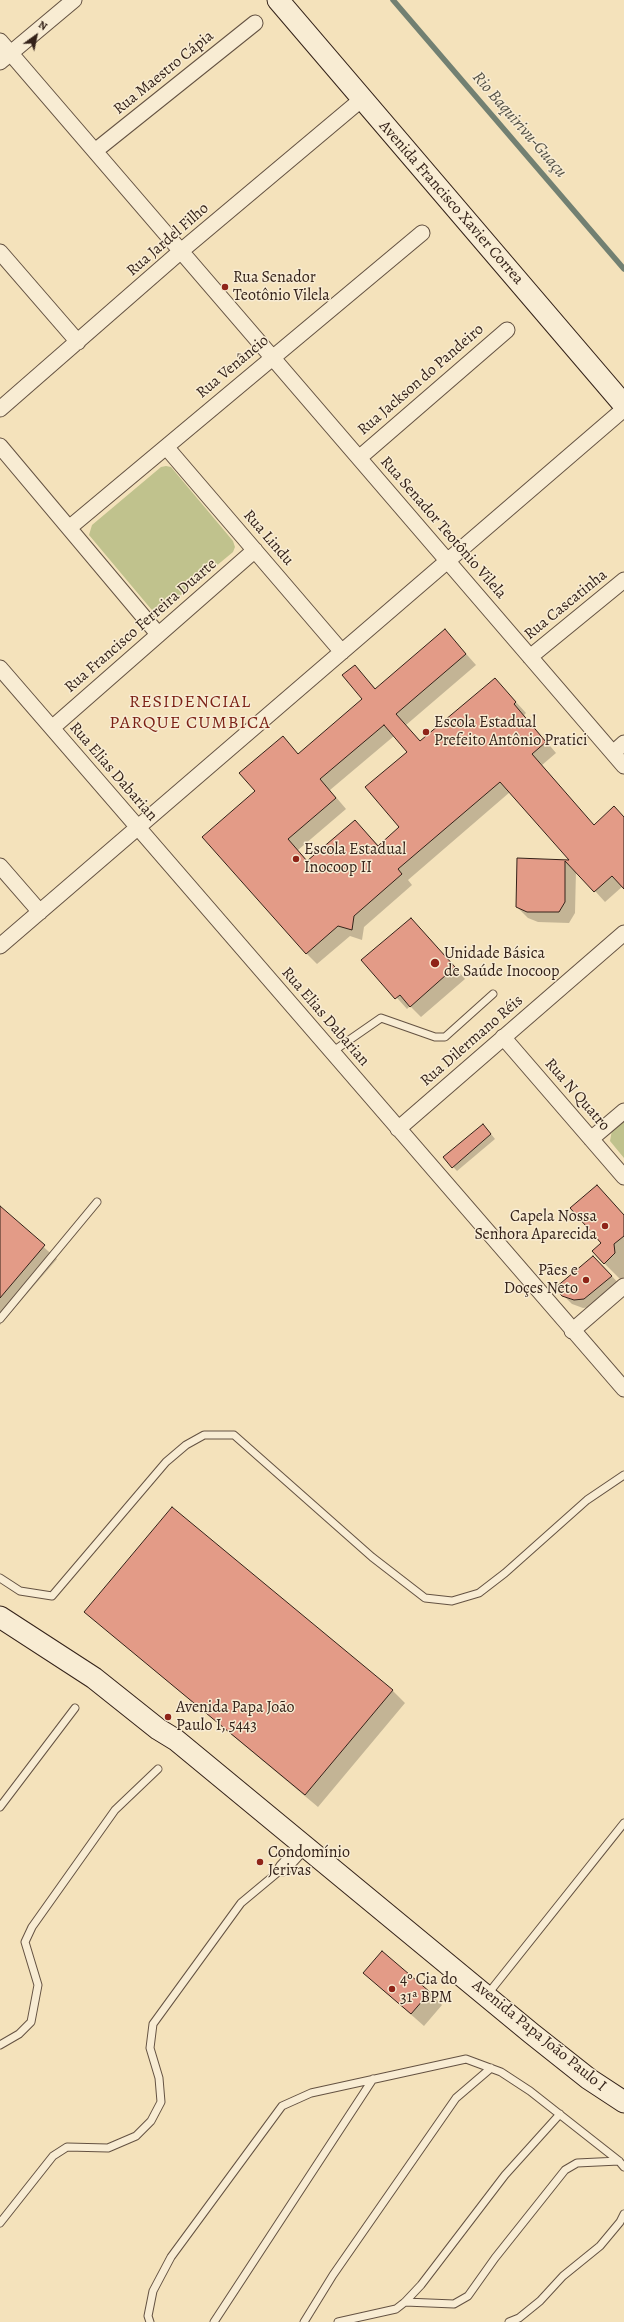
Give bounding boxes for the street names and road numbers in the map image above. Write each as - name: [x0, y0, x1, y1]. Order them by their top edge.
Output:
- street label: Rua Maestro Cápia: [110, 27, 218, 119]
- street label: Avenida Francisco Xavier Correa: [375, 117, 527, 289]
- street label: Rua Jardel Filho: [123, 199, 213, 281]
- street label: Rua Jackson do Pandeiro: [354, 320, 488, 440]
- street label: Rua Venâncio: [193, 331, 273, 403]
- street label: Rua Senador Teotônio Vilela: [376, 453, 510, 603]
- street label: Rua Lindu: [239, 506, 297, 570]
- street label: Rua Francisco Ferreira Duarte: [61, 555, 221, 697]
- street label: Rua Cascatinha: [521, 566, 611, 644]
- street label: Rua Elias Dabarian: [65, 719, 161, 825]
- street label: Rua Elias Dabarian: [277, 964, 373, 1070]
- street label: Rua Dilermano Réis: [417, 991, 527, 1091]
- street label: Rua N Quatro: [540, 1055, 614, 1135]
- street label: Avenida Papa João Paulo I: [468, 1976, 610, 2096]

